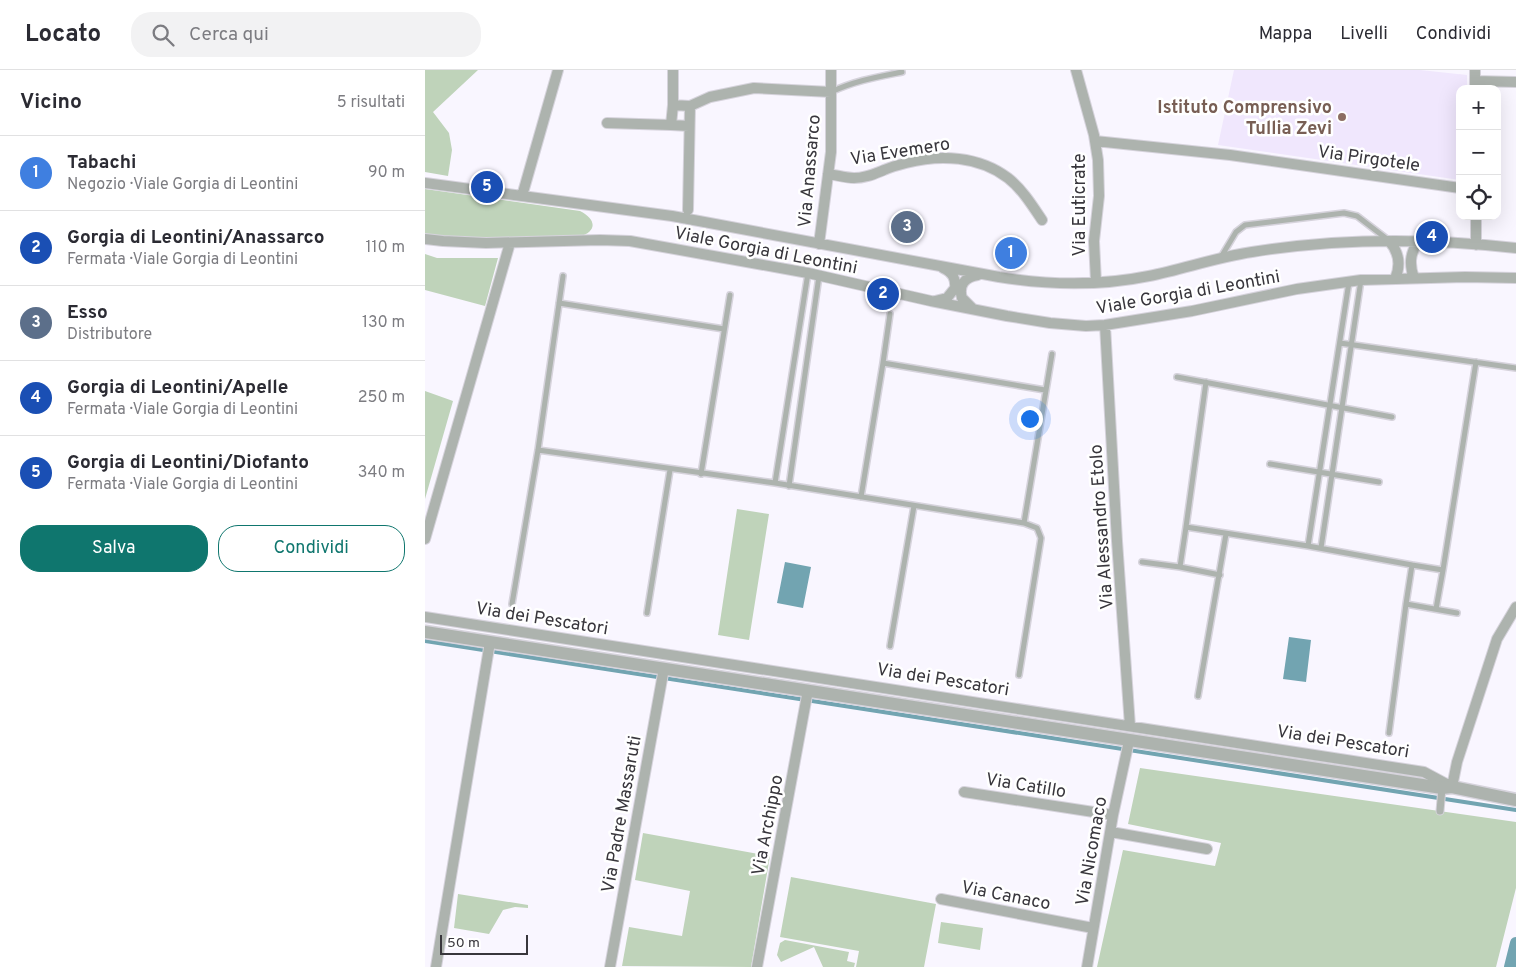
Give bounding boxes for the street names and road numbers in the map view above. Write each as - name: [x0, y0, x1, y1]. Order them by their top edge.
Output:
- street label: Via Anassarco: [794, 114, 827, 229]
- street label: Via Evemero: [849, 133, 952, 172]
- street label: Via Pirgotele: [1316, 141, 1421, 178]
- street label: Via Euticrate: [1069, 153, 1092, 257]
- street label: Viale Gorgia di Leontini: [672, 222, 859, 281]
- street label: Viale Gorgia di Leontini: [1095, 266, 1282, 321]
- street label: Via Alessandro Etolo: [1085, 443, 1120, 610]
- street label: Via dei Pescatori: [474, 598, 610, 641]
- street label: Via dei Pescatori: [875, 659, 1011, 702]
- street label: Via dei Pescatori: [1275, 721, 1411, 764]
- street label: Via Padre Massaruti: [597, 734, 648, 895]
- street label: Via Catillo: [984, 769, 1068, 804]
- street label: Via Archippo: [747, 773, 790, 878]
- street label: Via Nicomaco: [1072, 795, 1113, 908]
- street label: Via Canaco: [959, 877, 1052, 916]

